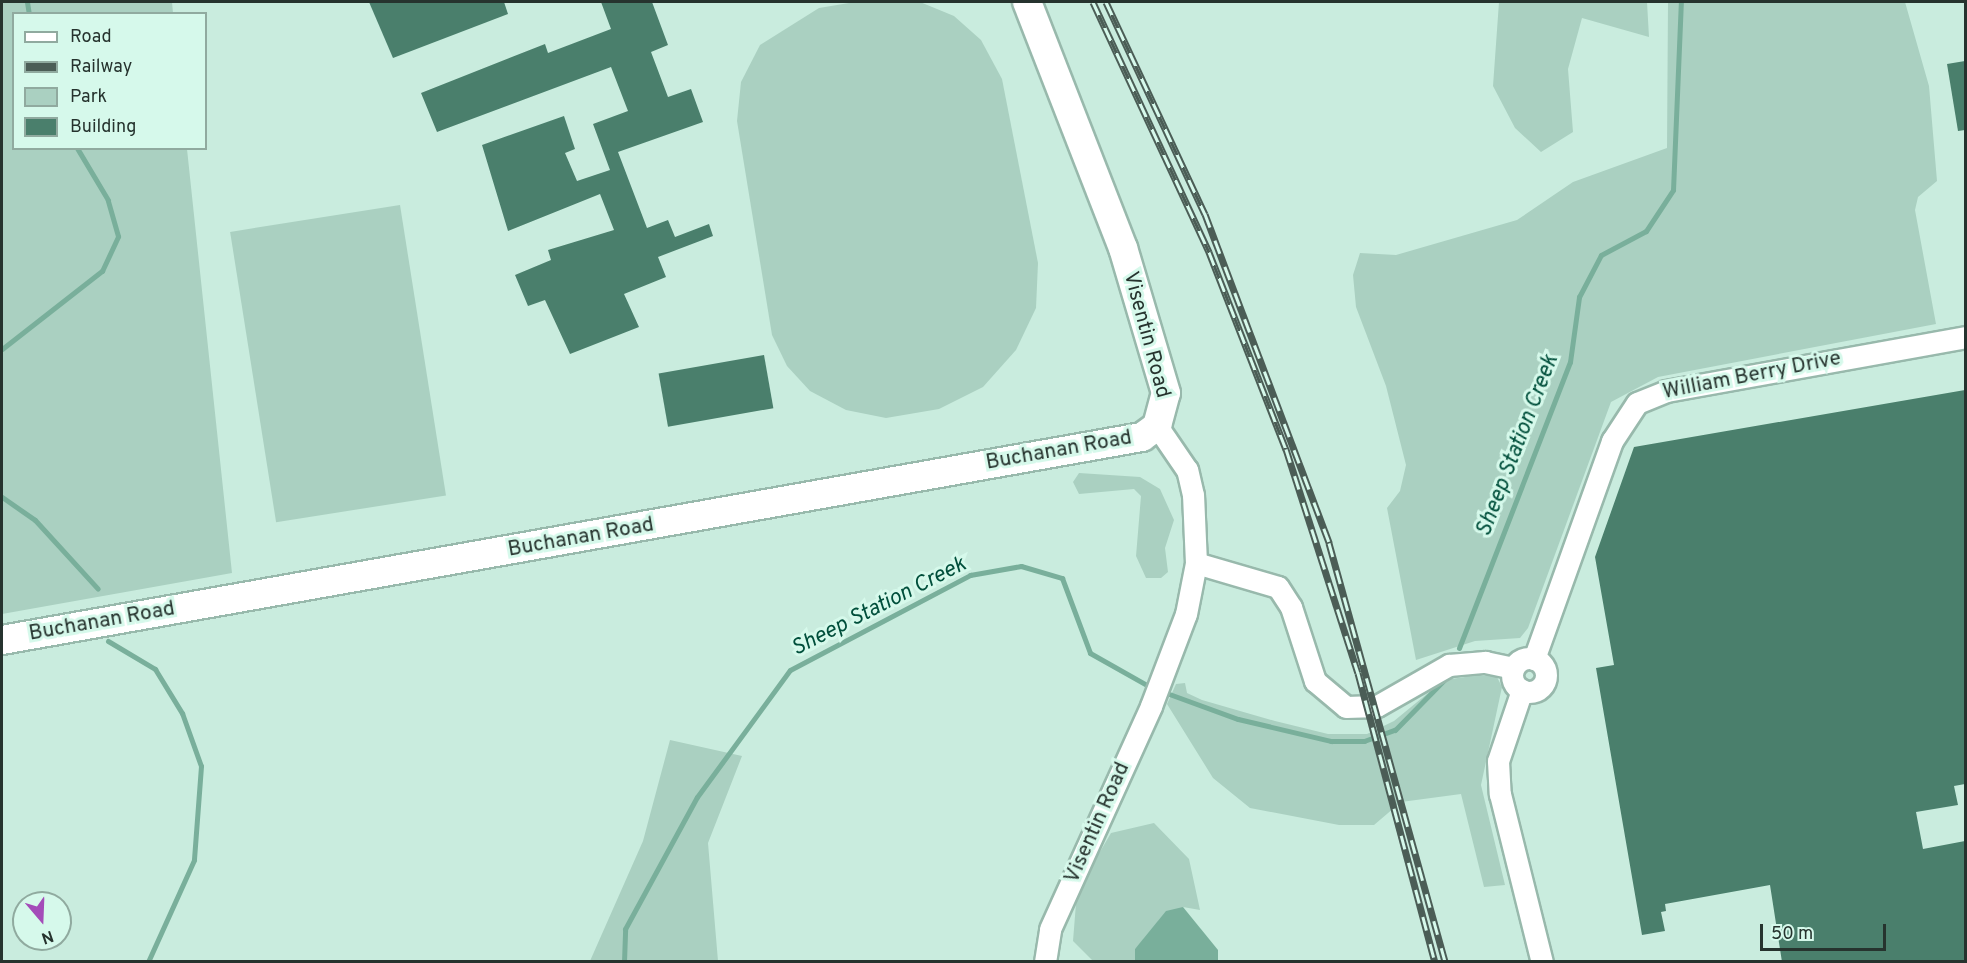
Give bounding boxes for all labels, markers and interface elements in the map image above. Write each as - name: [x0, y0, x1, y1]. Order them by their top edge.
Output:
- legend: [12, 12, 207, 150]
- text: Road: [70, 26, 112, 49]
- text: Railway: [70, 56, 132, 79]
- text: Park: [70, 86, 107, 109]
- text: Building: [70, 116, 136, 139]
- street label: Visentin Road: [1117, 269, 1175, 401]
- street label: William Berry Drive: [1661, 346, 1843, 406]
- water label: Sheep Station Creek: [1471, 352, 1565, 540]
- street label: Buchanan Road: [984, 426, 1134, 476]
- street label: Buchanan Road: [506, 513, 656, 563]
- water label: Sheep Station Creek: [787, 552, 971, 662]
- street label: Buchanan Road: [27, 597, 177, 647]
- street label: Visentin Road: [1060, 759, 1136, 887]
- north arrow: [12, 891, 72, 951]
- scale bar: [1763, 912, 1889, 950]
- text: 50 m: [1771, 923, 1813, 946]
- text: N: [39, 925, 56, 947]

